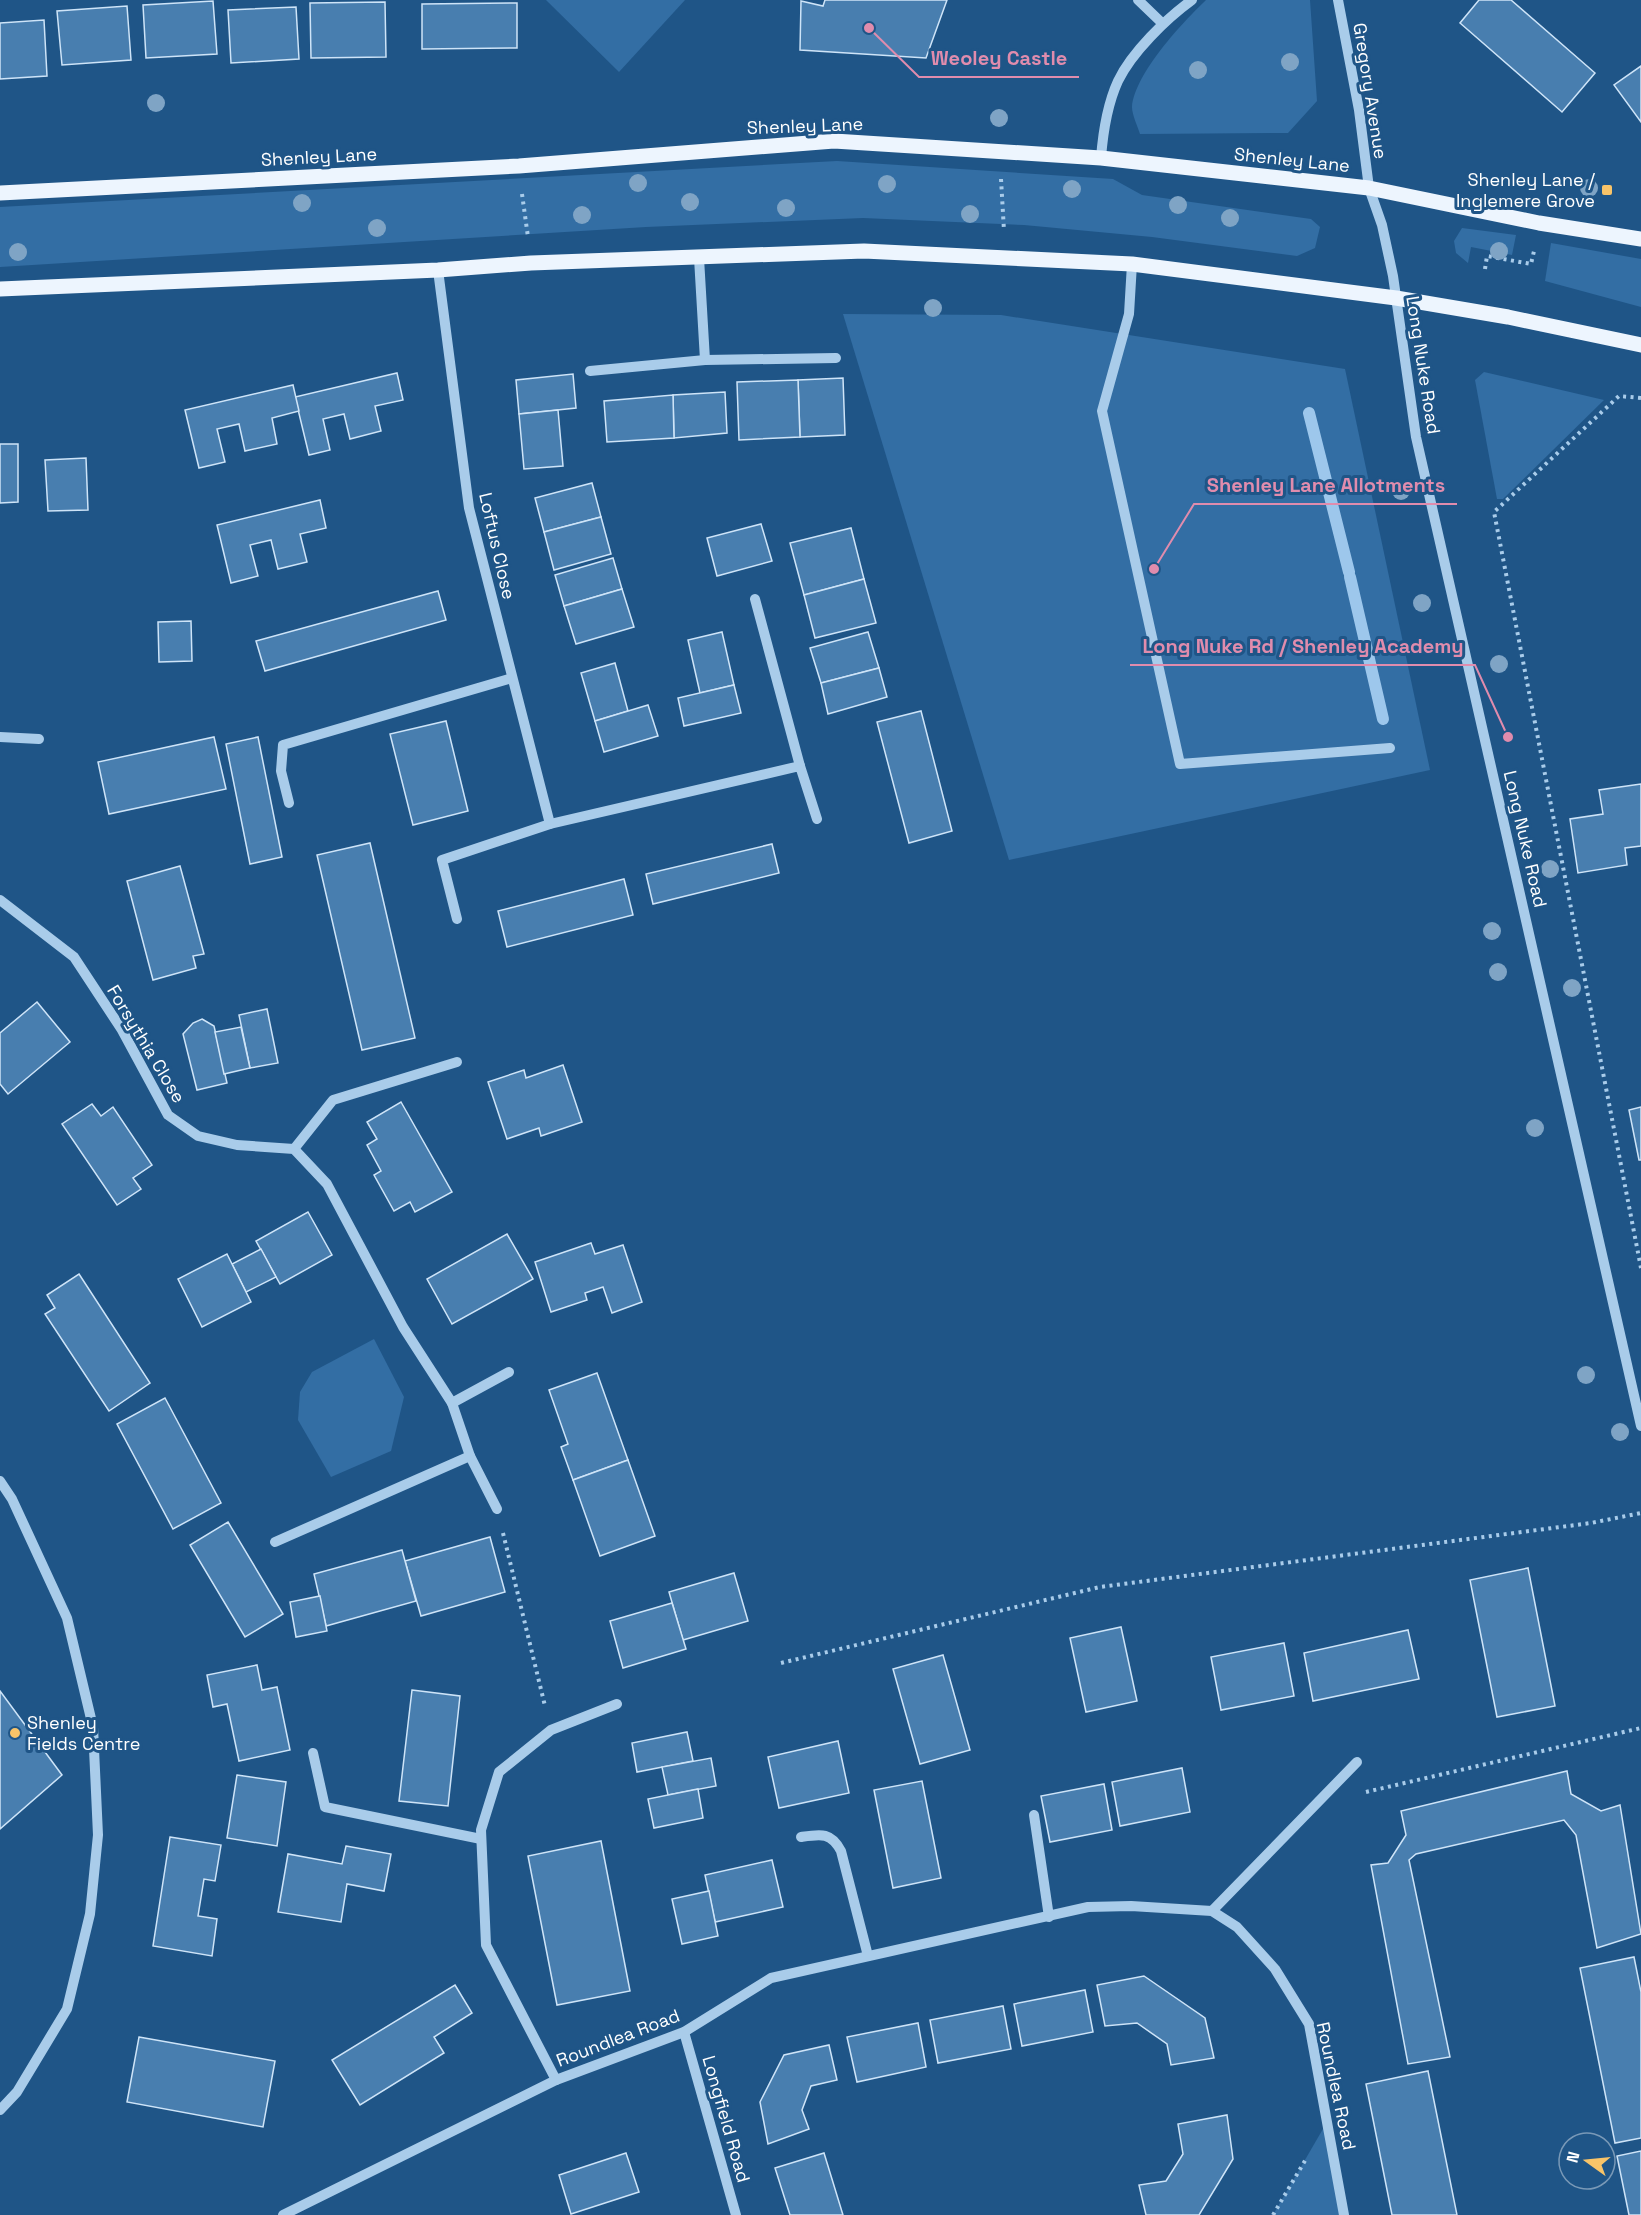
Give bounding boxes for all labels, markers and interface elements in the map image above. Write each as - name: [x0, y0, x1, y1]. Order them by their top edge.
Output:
- street label: Gregory Avenue: [1348, 21, 1393, 161]
- callout: Weoley Castle: [919, 39, 1079, 77]
- text: Weoley Castle: [931, 45, 1067, 71]
- street label: Shenley Lane: [746, 112, 864, 139]
- street label: Shenley Lane: [260, 142, 378, 171]
- street label: Shenley Lane: [1233, 142, 1351, 177]
- place label: Shenley Lane / Inglemere Grove: [1456, 168, 1595, 212]
- marker: Shenley Lane / Inglemere Grove: [1600, 183, 1614, 197]
- street label: Long Nuke Road: [1401, 294, 1446, 436]
- callout: Shenley Lane Allotments: [1194, 466, 1457, 504]
- text: Shenley Lane Allotments: [1207, 472, 1445, 498]
- street label: Loftus Close: [474, 490, 521, 601]
- callout: Long Nuke Rd / Shenley Academy: [1130, 627, 1475, 665]
- text: Long Nuke Rd / Shenley Academy: [1142, 633, 1464, 659]
- street label: Long Nuke Road: [1499, 768, 1552, 910]
- street label: Forsythia Close: [102, 980, 191, 1107]
- place label: Shenley Fields Centre: [27, 1711, 140, 1755]
- marker: Shenley Fields Centre: [8, 1726, 22, 1740]
- street label: Roundlea Road: [553, 2003, 683, 2072]
- street label: Roundlea Road: [1312, 2020, 1361, 2152]
- street label: Longfield Road: [697, 2053, 756, 2185]
- north arrow: [1557, 2131, 1617, 2191]
- text: N: [1561, 2149, 1585, 2165]

